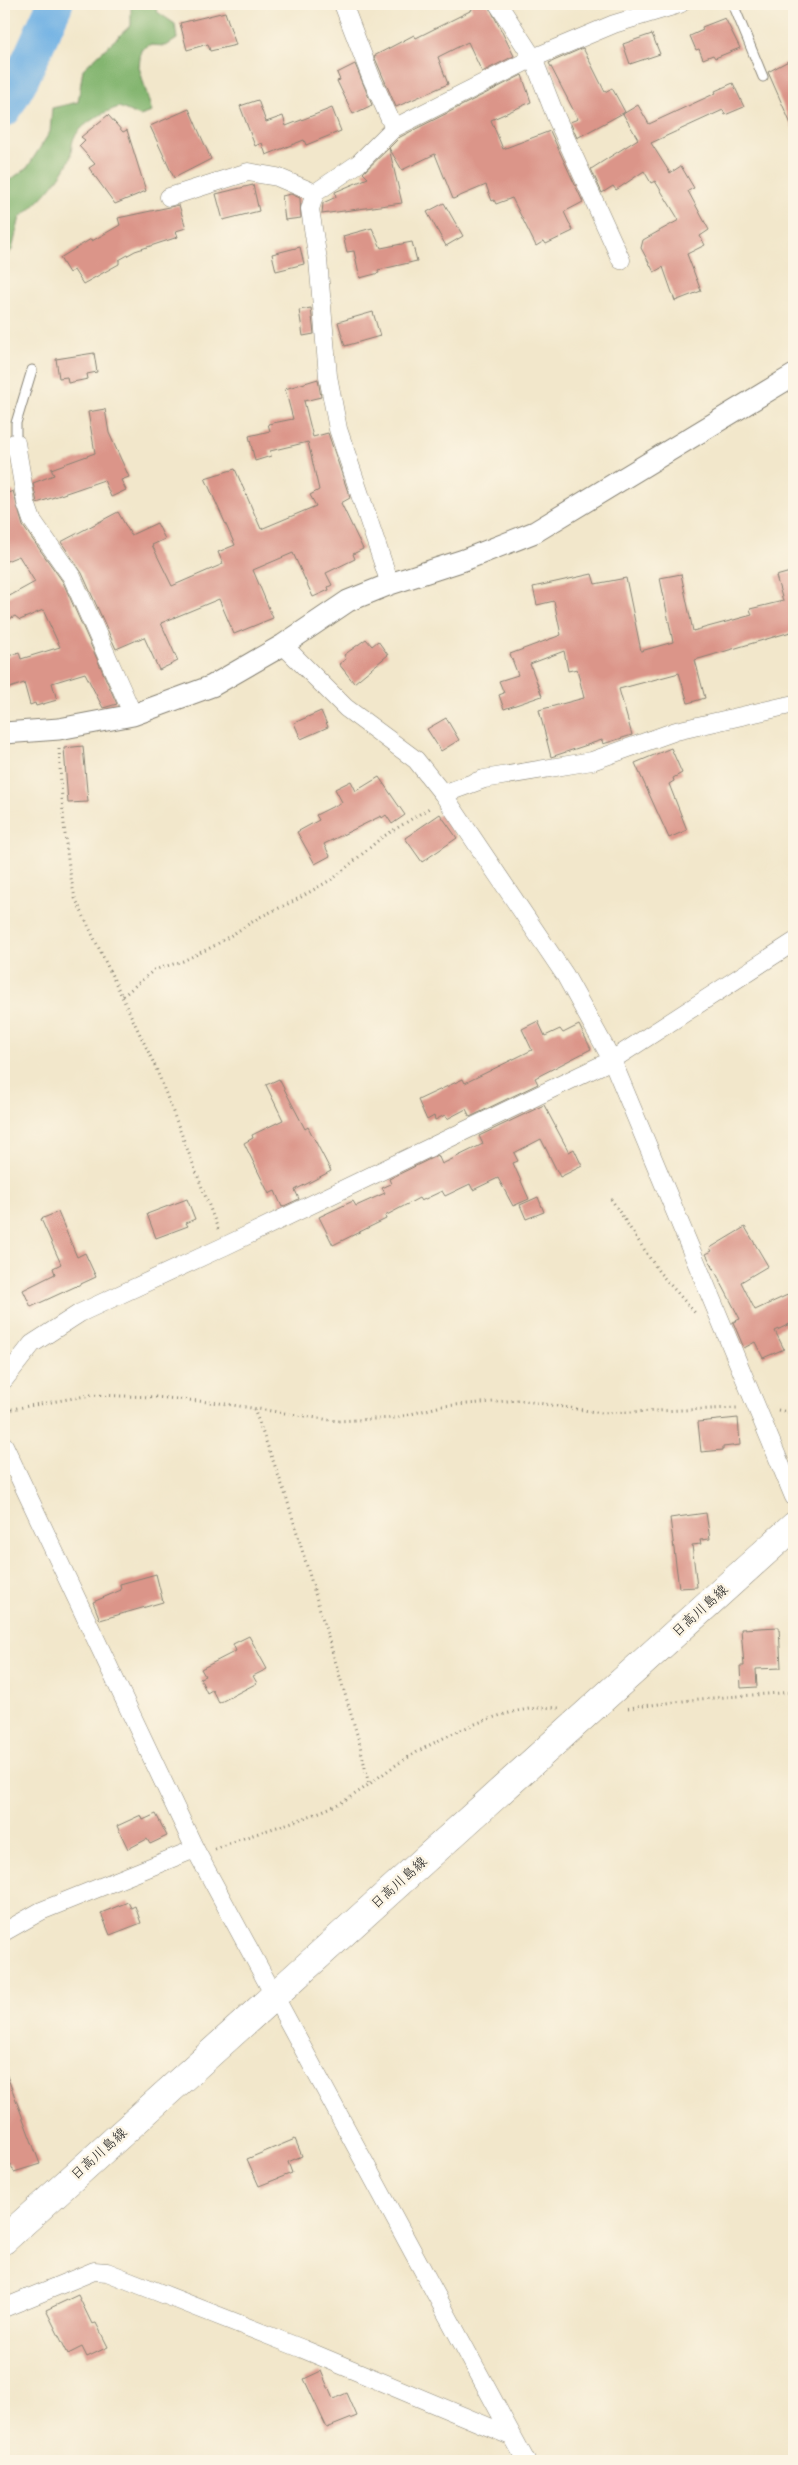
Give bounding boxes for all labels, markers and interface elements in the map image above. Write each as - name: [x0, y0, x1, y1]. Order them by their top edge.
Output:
- street label: 日高川島線: [667, 1579, 733, 1643]
- street label: 日高川島線: [366, 1851, 432, 1915]
- street label: 日高川島線: [66, 2122, 132, 2186]

